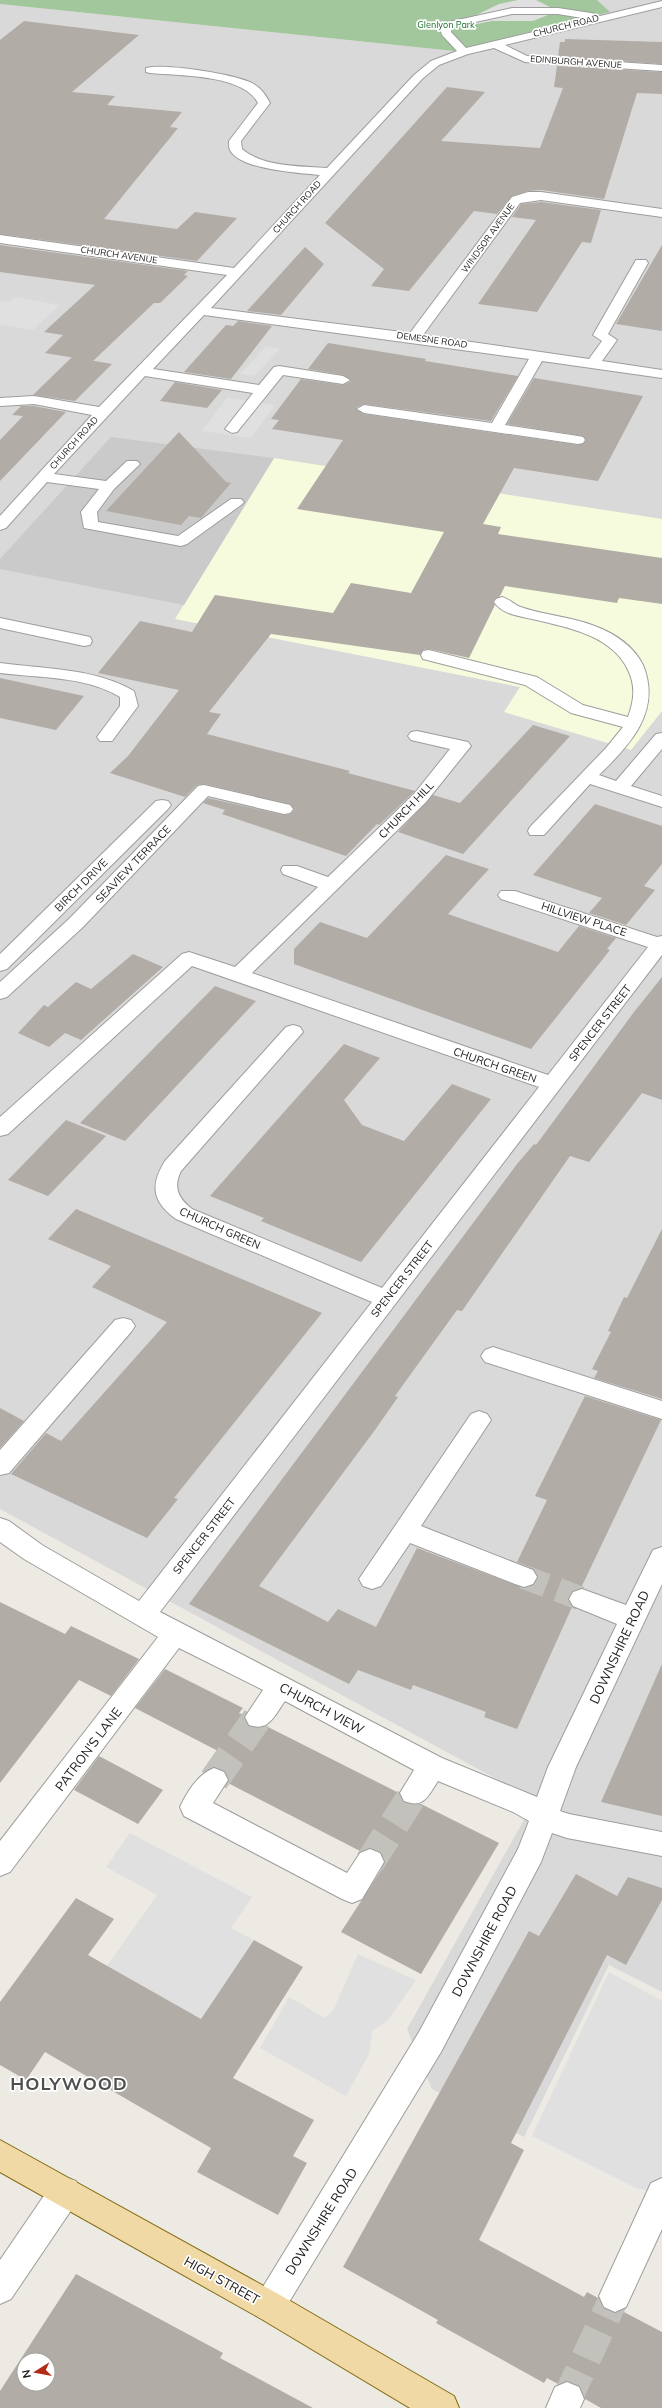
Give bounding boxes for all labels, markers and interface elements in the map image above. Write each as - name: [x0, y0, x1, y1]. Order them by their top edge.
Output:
- street label: CHURCH ROAD: [532, 12, 600, 39]
- park label: Glenlyon Park: [417, 19, 475, 31]
- street label: EDINBURGH AVENUE: [530, 53, 622, 70]
- street label: CHURCH ROAD: [270, 178, 324, 235]
- street label: WINDSOR AVENUE: [459, 201, 516, 275]
- street label: CHURCH AVENUE: [80, 244, 158, 265]
- street label: DEMESNE ROAD: [396, 329, 468, 350]
- street label: CHURCH ROAD: [47, 414, 101, 471]
- street label: CHURCH HILL: [375, 779, 437, 841]
- street label: SEAVIEW TERRACE: [92, 822, 174, 906]
- street label: BIRCH DRIVE: [51, 855, 111, 915]
- street label: HILLVIEW PLACE: [539, 899, 629, 939]
- street label: SPENCER STREET: [566, 982, 635, 1064]
- street label: CHURCH GREEN: [452, 1044, 538, 1086]
- street label: CHURCH GREEN: [177, 1204, 263, 1252]
- street label: SPENCER STREET: [368, 1238, 437, 1320]
- street label: SPENCER STREET: [170, 1495, 239, 1577]
- street label: DOWNSHIRE ROAD: [586, 1588, 652, 1706]
- street label: CHURCH VIEW: [277, 1679, 368, 1737]
- street label: PATRON'S LANE: [51, 1704, 125, 1794]
- street label: DOWNSHIRE ROAD: [448, 1883, 520, 1999]
- district label: HOLYWOOD: [10, 2072, 128, 2095]
- street label: DOWNSHIRE ROAD: [282, 2165, 360, 2277]
- street label: HIGH STREET: [181, 2253, 263, 2307]
- north arrow: [16, 2352, 56, 2392]
- text: N: [19, 2368, 34, 2379]

